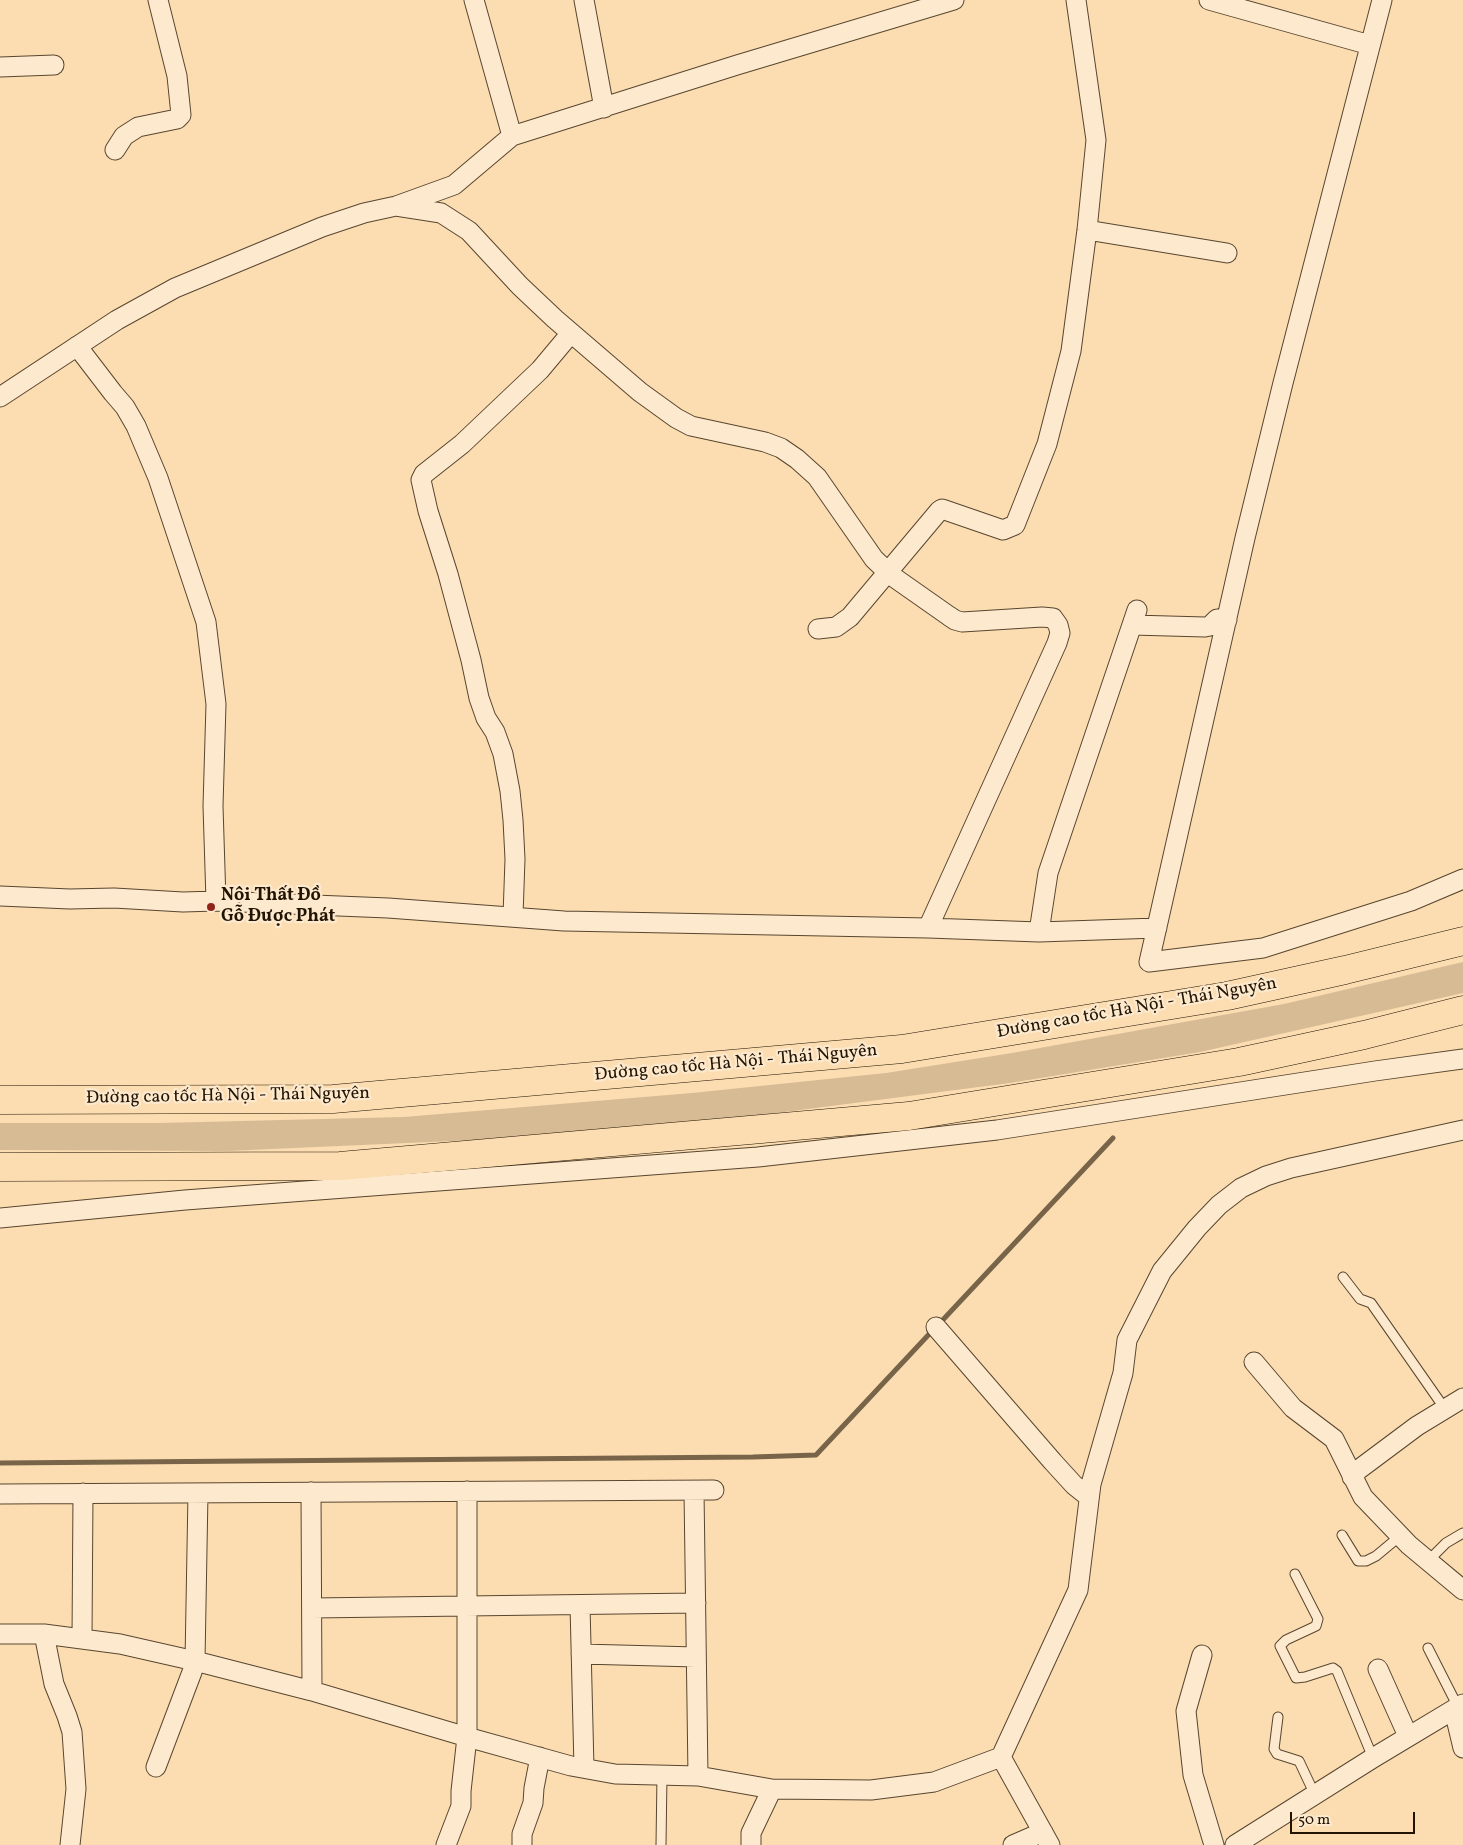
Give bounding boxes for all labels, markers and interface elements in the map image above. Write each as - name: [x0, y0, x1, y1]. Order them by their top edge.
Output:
- place label: Nội Thất Đồ Gỗ Được Phát: [221, 886, 335, 929]
- marker: Nội Thất Đồ Gỗ Được Phát: [205, 901, 217, 913]
- street label: Đường cao tốc Hà Nội - Thái Nguyên: [995, 974, 1279, 1044]
- street label: Đường cao tốc Hà Nội - Thái Nguyên: [594, 1041, 878, 1087]
- street label: Đường cao tốc Hà Nội - Thái Nguyên: [86, 1084, 370, 1110]
- scale bar: [1293, 1802, 1418, 1834]
- text: 50 m: [1298, 1810, 1330, 1831]

